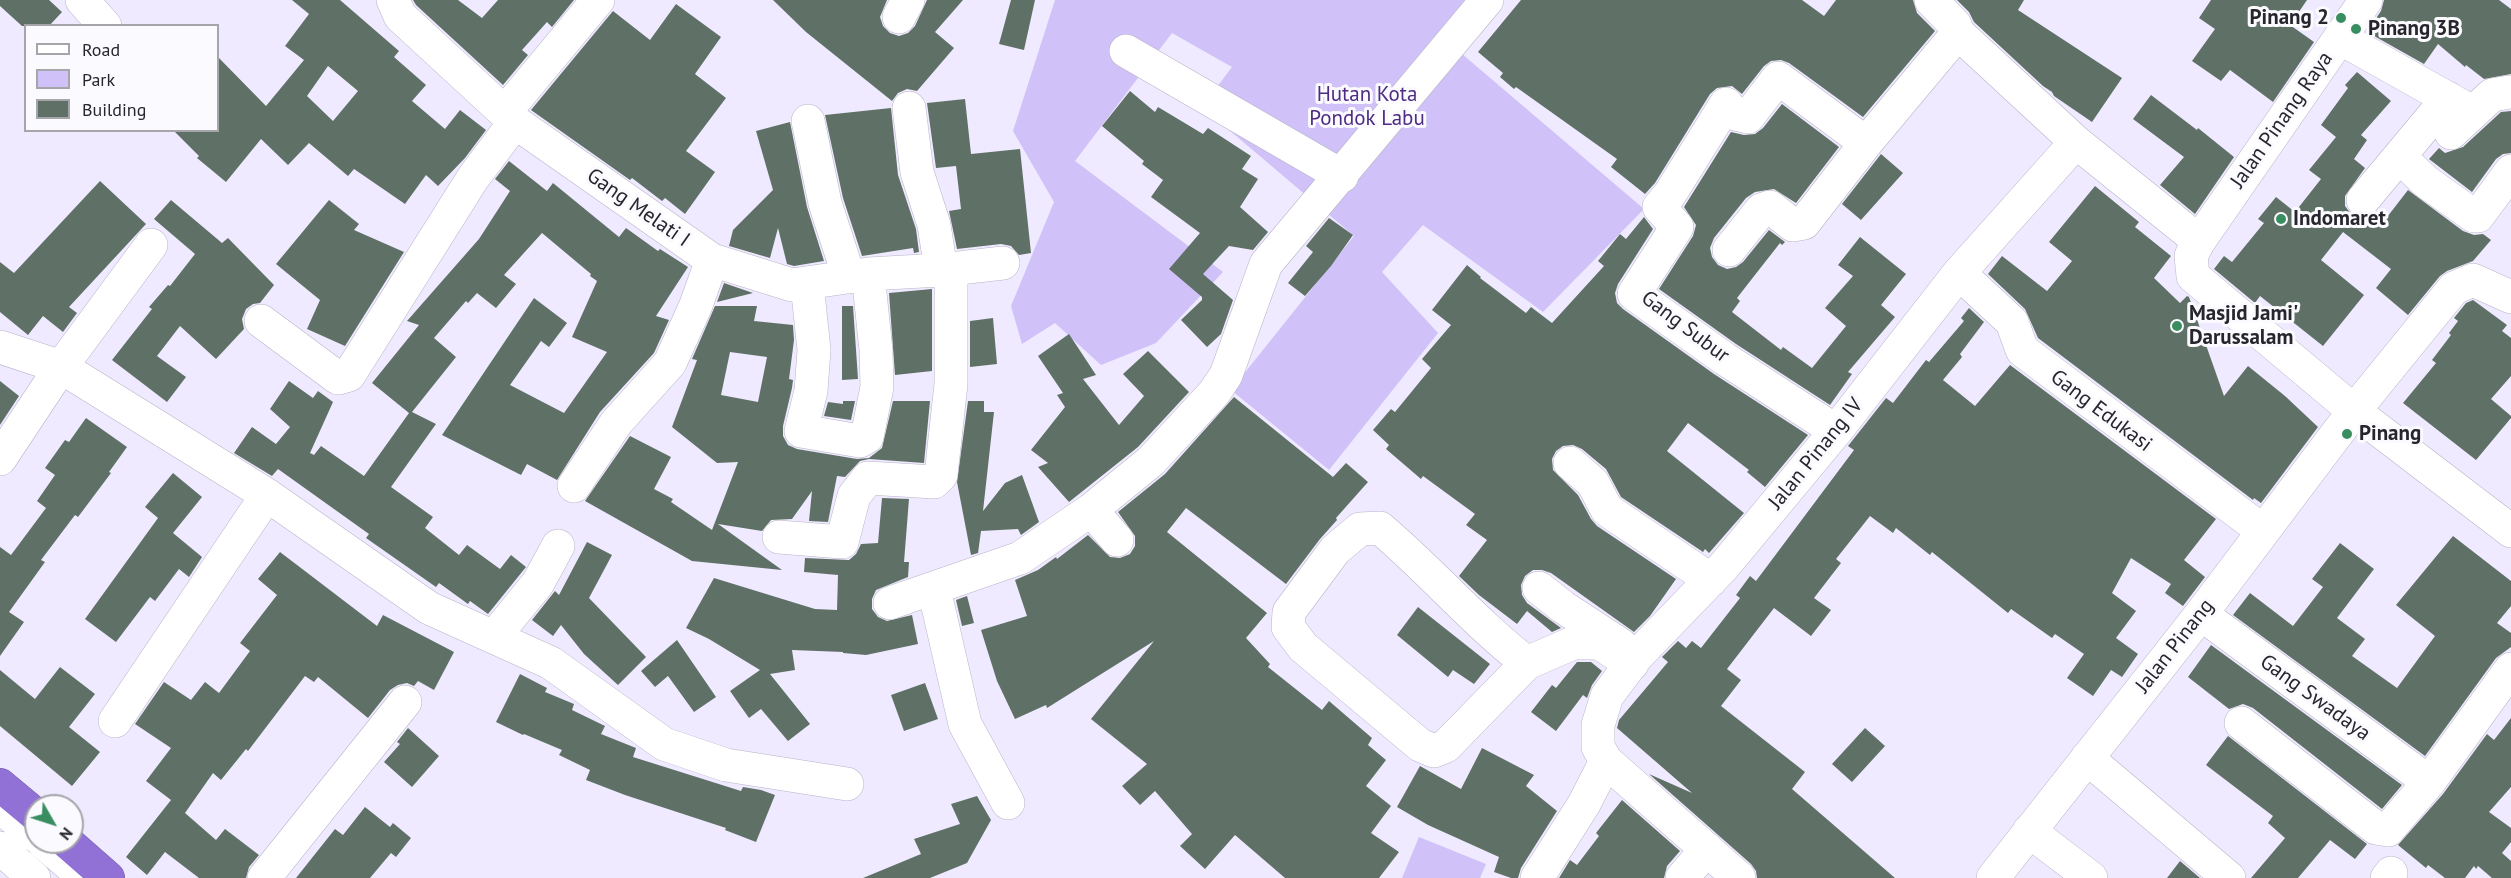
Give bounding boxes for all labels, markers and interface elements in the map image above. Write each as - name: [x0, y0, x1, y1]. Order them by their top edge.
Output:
- place label: Pinang 2: [2250, 5, 2329, 31]
- marker: Pinang 2: [2334, 11, 2348, 25]
- place label: Pinang 3B: [2368, 16, 2460, 42]
- marker: Pinang 3B: [2349, 22, 2363, 36]
- legend: [24, 24, 219, 132]
- text: Road: [82, 38, 120, 61]
- street label: Jalan Pinang Raya: [2226, 47, 2338, 193]
- text: Park: [82, 68, 115, 91]
- park label: Hutan Kota Pondok Labu: [1309, 82, 1425, 132]
- text: Building: [82, 98, 146, 121]
- street label: Gang Melati I: [582, 163, 694, 253]
- place label: Indomaret: [2293, 206, 2386, 232]
- marker: Indomaret: [2274, 212, 2288, 226]
- street label: Gang Subur: [1636, 286, 1734, 368]
- place label: Masjid Jami' Darussalam: [2189, 301, 2298, 351]
- marker: Masjid Jami' Darussalam: [2170, 319, 2184, 333]
- street label: Gang Edukasi: [2045, 365, 2157, 457]
- street label: Jalan Pinang IV: [1763, 393, 1869, 515]
- place label: Pinang: [2359, 421, 2421, 447]
- marker: Pinang: [2340, 427, 2354, 441]
- street label: Jalan Pinang: [2131, 594, 2219, 698]
- street label: Gang Swadaya: [2255, 649, 2375, 747]
- north arrow: [24, 794, 84, 854]
- text: N: [55, 824, 78, 844]

